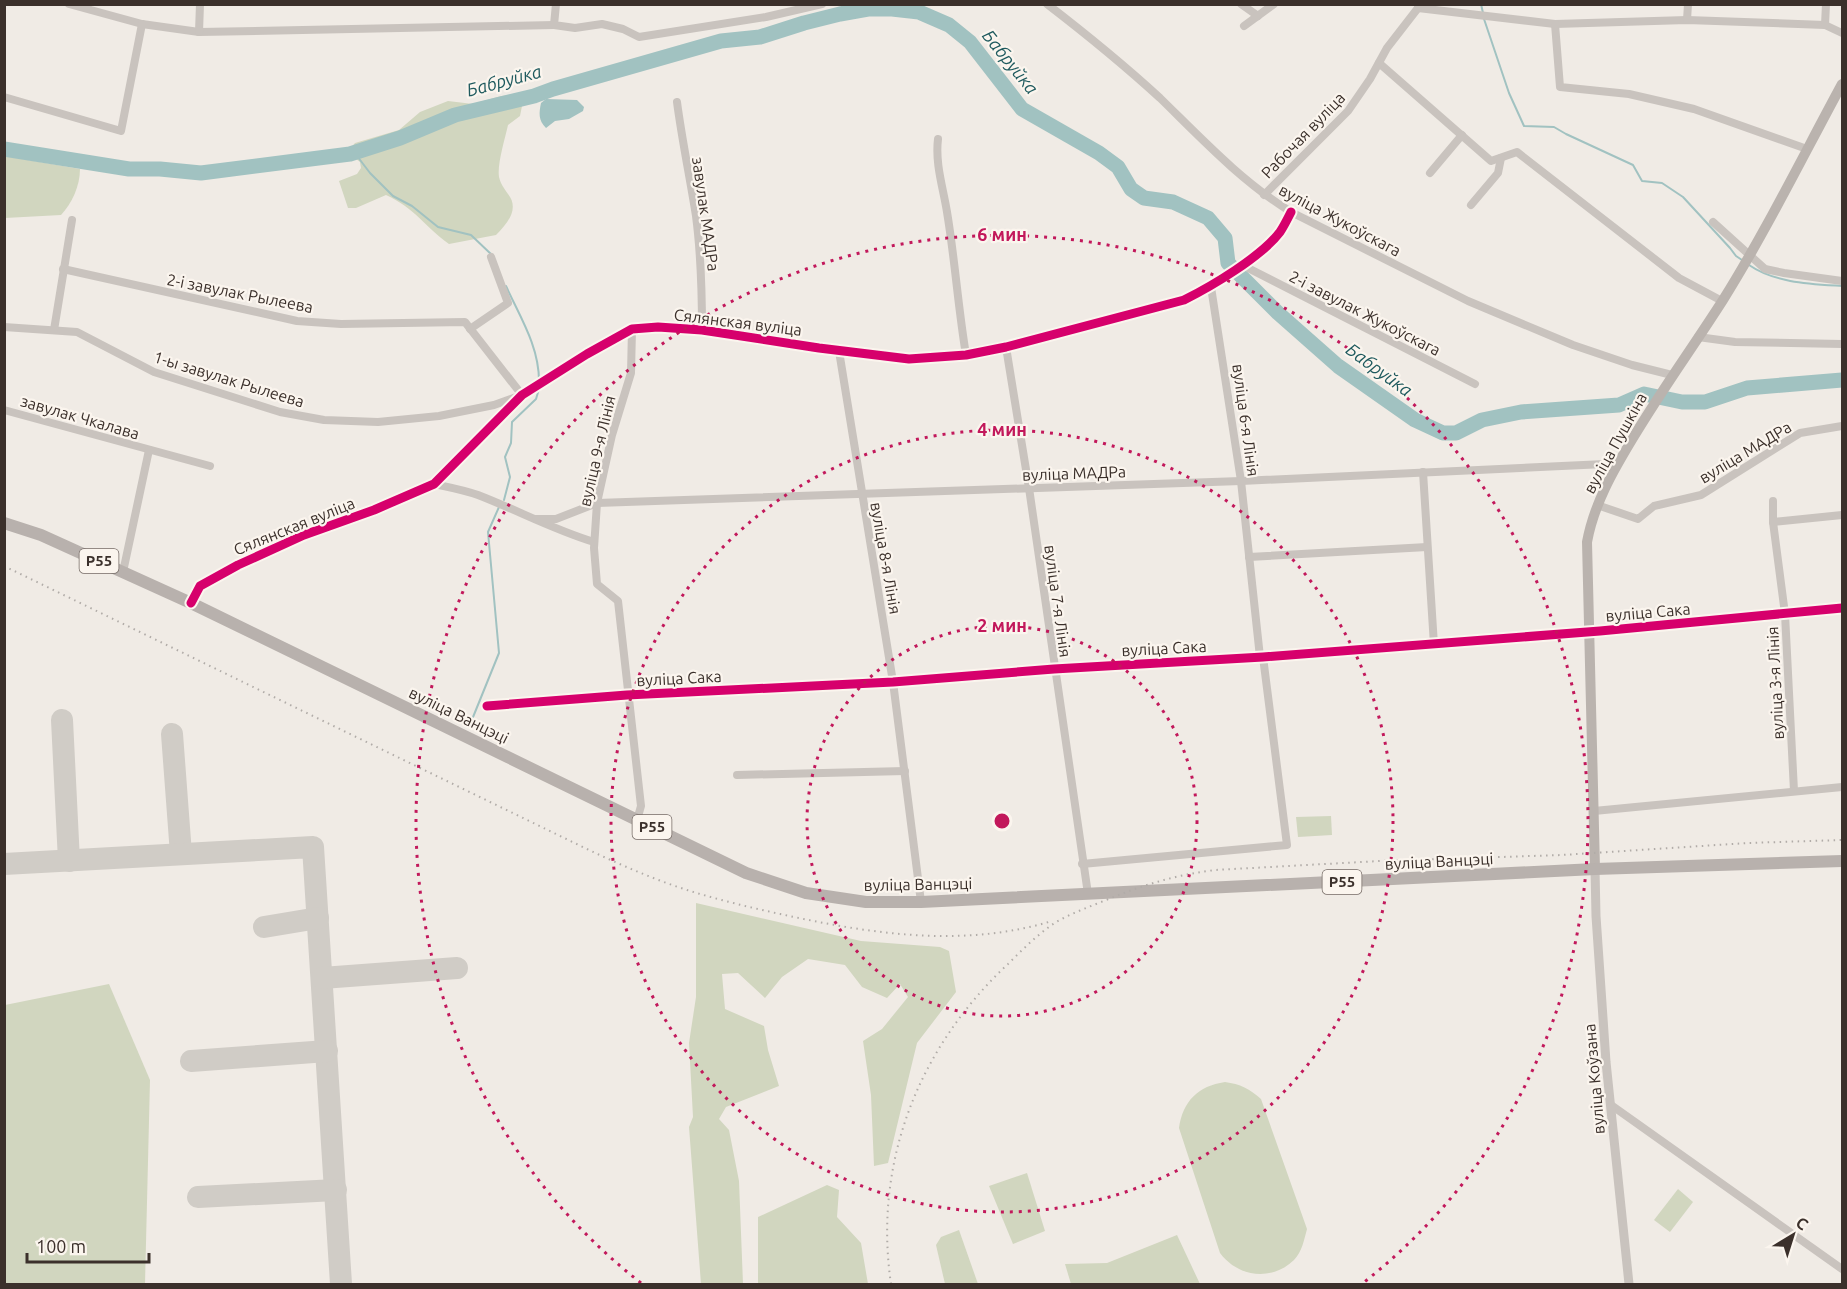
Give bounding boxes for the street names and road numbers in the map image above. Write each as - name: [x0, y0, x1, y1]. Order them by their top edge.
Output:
- street label: Рабочая вуліца: [1258, 88, 1348, 182]
- street label: завулак МАДРа: [689, 156, 723, 272]
- street label: вуліца Жукоўскага: [1276, 180, 1404, 260]
- street label: 2-і завулак Жукоўскага: [1286, 267, 1444, 359]
- street label: 2-і завулак Рылеева: [165, 270, 315, 316]
- street label: Сялянская вуліца: [673, 305, 803, 339]
- street label: 1-ы завулак Рылеева: [152, 348, 306, 410]
- street label: вуліца 6-я Лінія: [1229, 363, 1263, 477]
- street label: вуліца Пушкіна: [1580, 390, 1650, 496]
- street label: завулак Чкалава: [19, 391, 141, 443]
- street label: вуліца 9-я Лінія: [575, 394, 619, 508]
- street label: вуліца МАДРа: [1696, 417, 1794, 487]
- street label: вуліца МАДРа: [1022, 462, 1126, 484]
- street label: Сялянская вуліца: [231, 494, 357, 558]
- street label: вуліца 8-я Лінія: [867, 501, 905, 615]
- street label: вуліца 7-я Лінія: [1041, 544, 1075, 658]
- road number: Р55: [80, 549, 118, 573]
- street label: вуліца Сака: [1605, 599, 1691, 625]
- street label: вуліца 3-я Лінія: [1763, 626, 1787, 740]
- street label: вуліца Сака: [1121, 637, 1207, 659]
- street label: вуліца Сака: [636, 667, 722, 689]
- street label: вуліца Ванцэці: [406, 683, 512, 747]
- road number: Р55: [632, 815, 672, 839]
- street label: вуліца Ванцэці: [1384, 849, 1494, 873]
- road number: Р55: [1322, 870, 1362, 894]
- street label: вуліца Ванцэці: [864, 874, 972, 894]
- street label: вуліца Коўзана: [1580, 1023, 1608, 1135]

